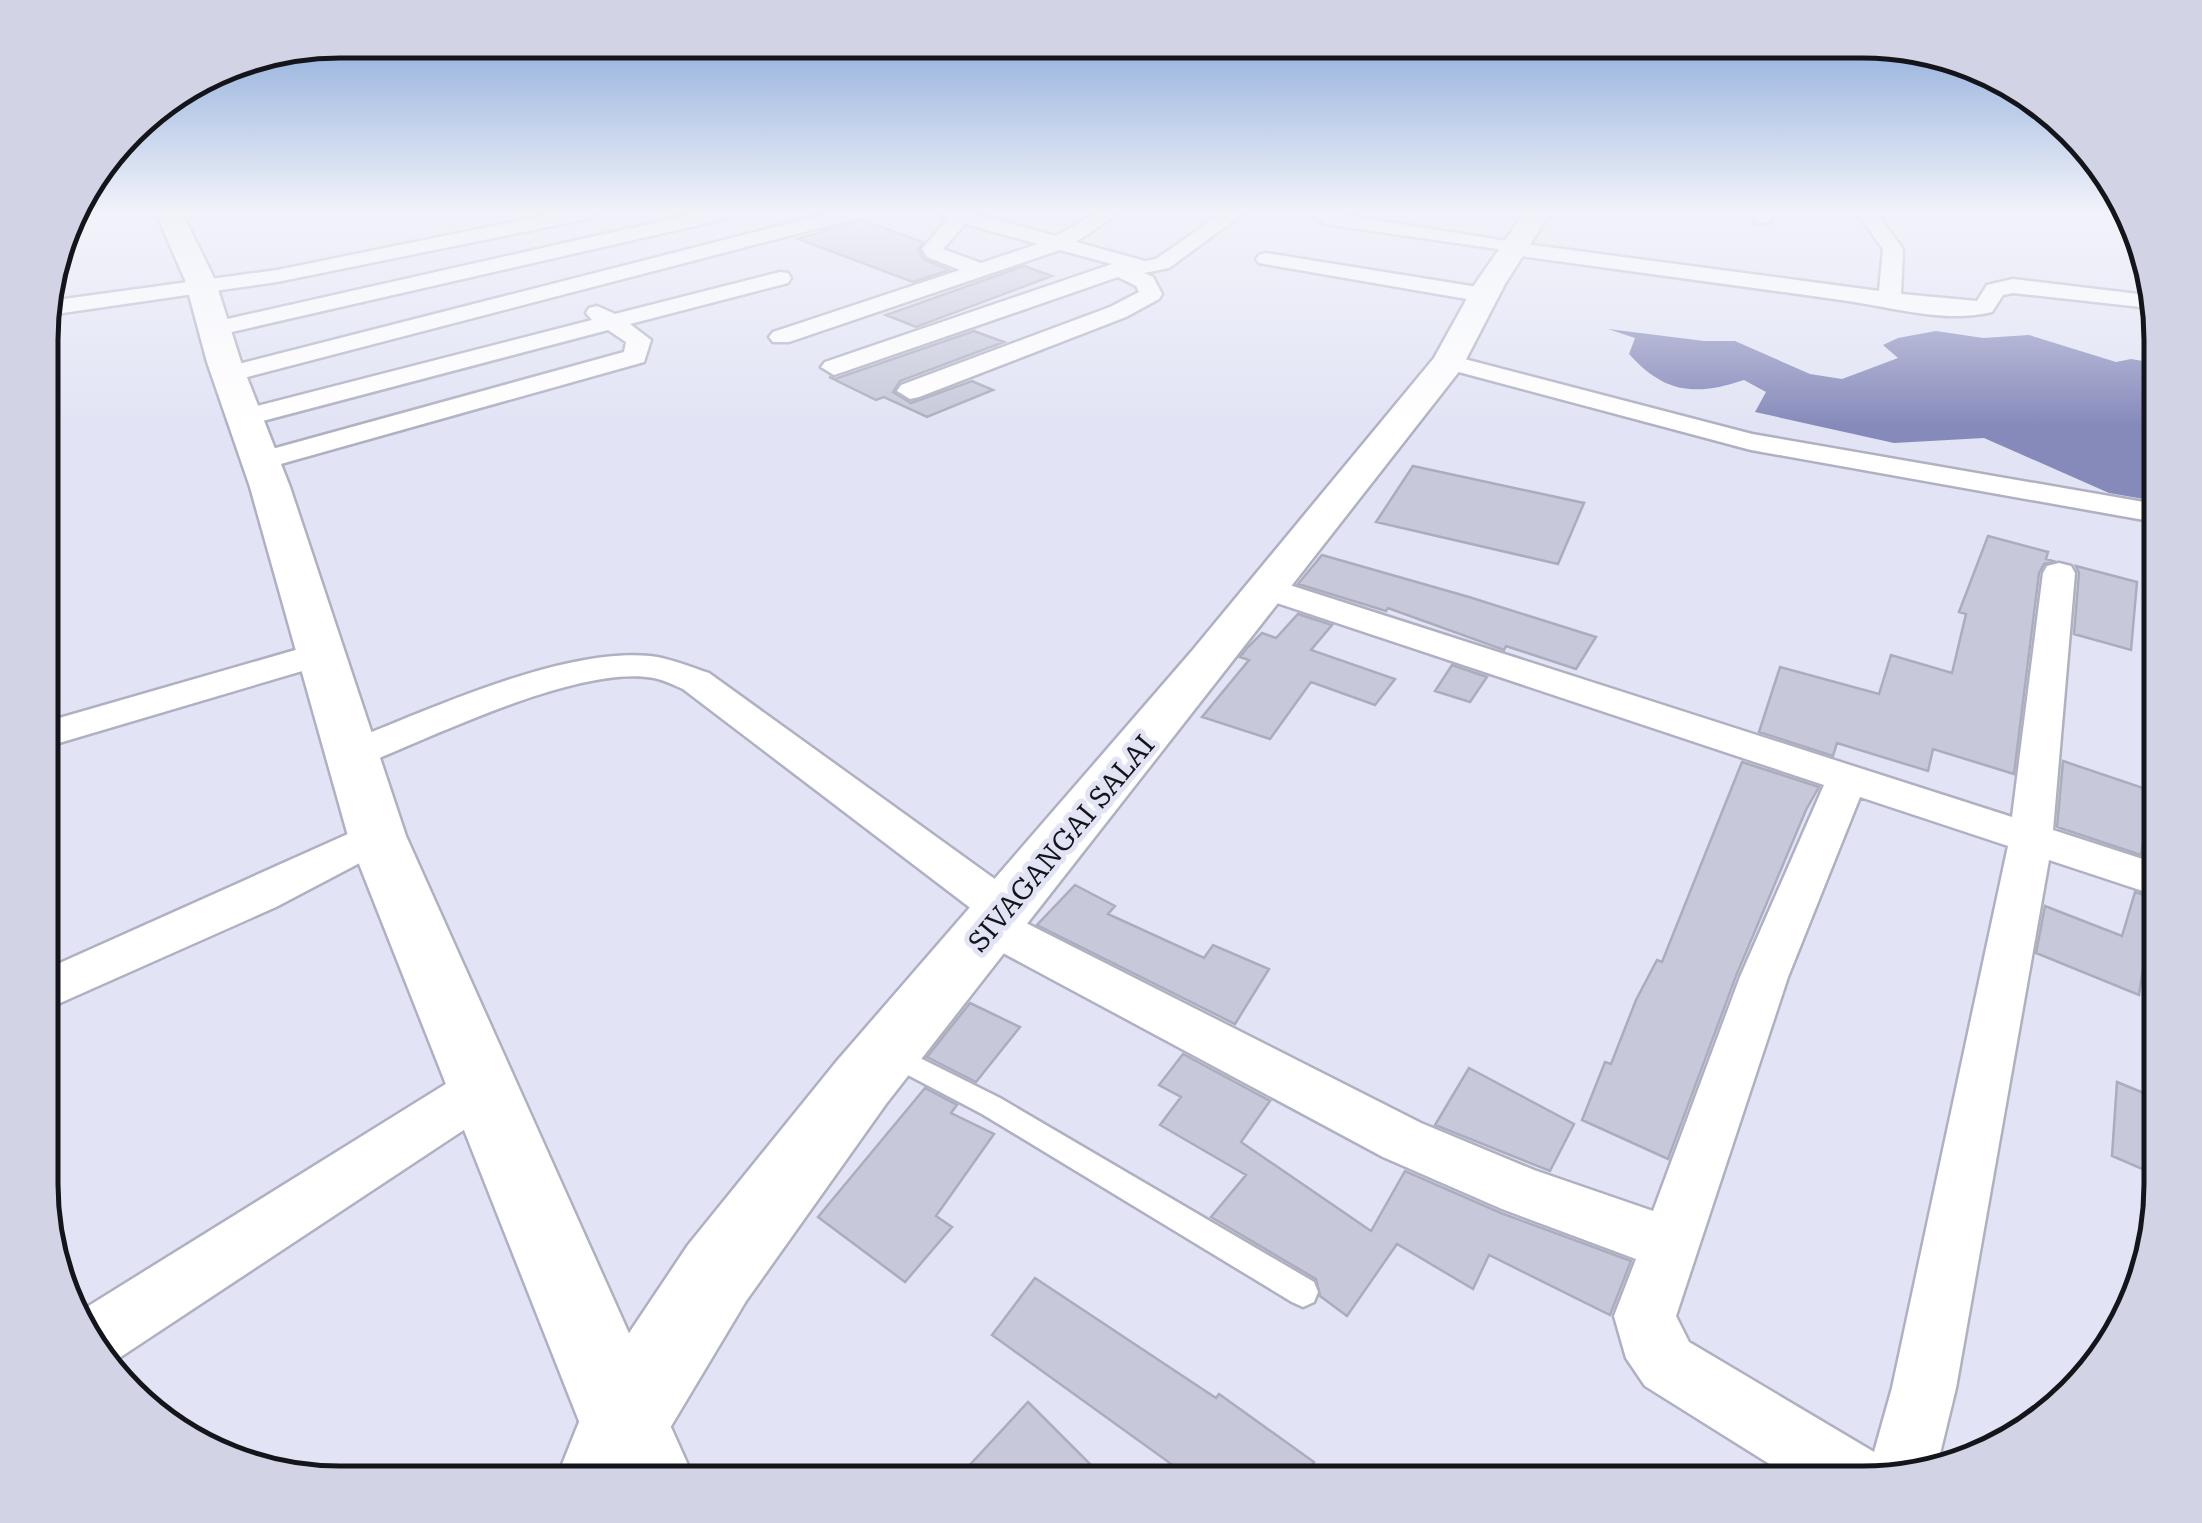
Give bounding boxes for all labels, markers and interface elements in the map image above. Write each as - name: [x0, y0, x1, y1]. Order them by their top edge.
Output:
- street label: SIVAGANGAI SALAI: [961, 728, 1161, 958]

